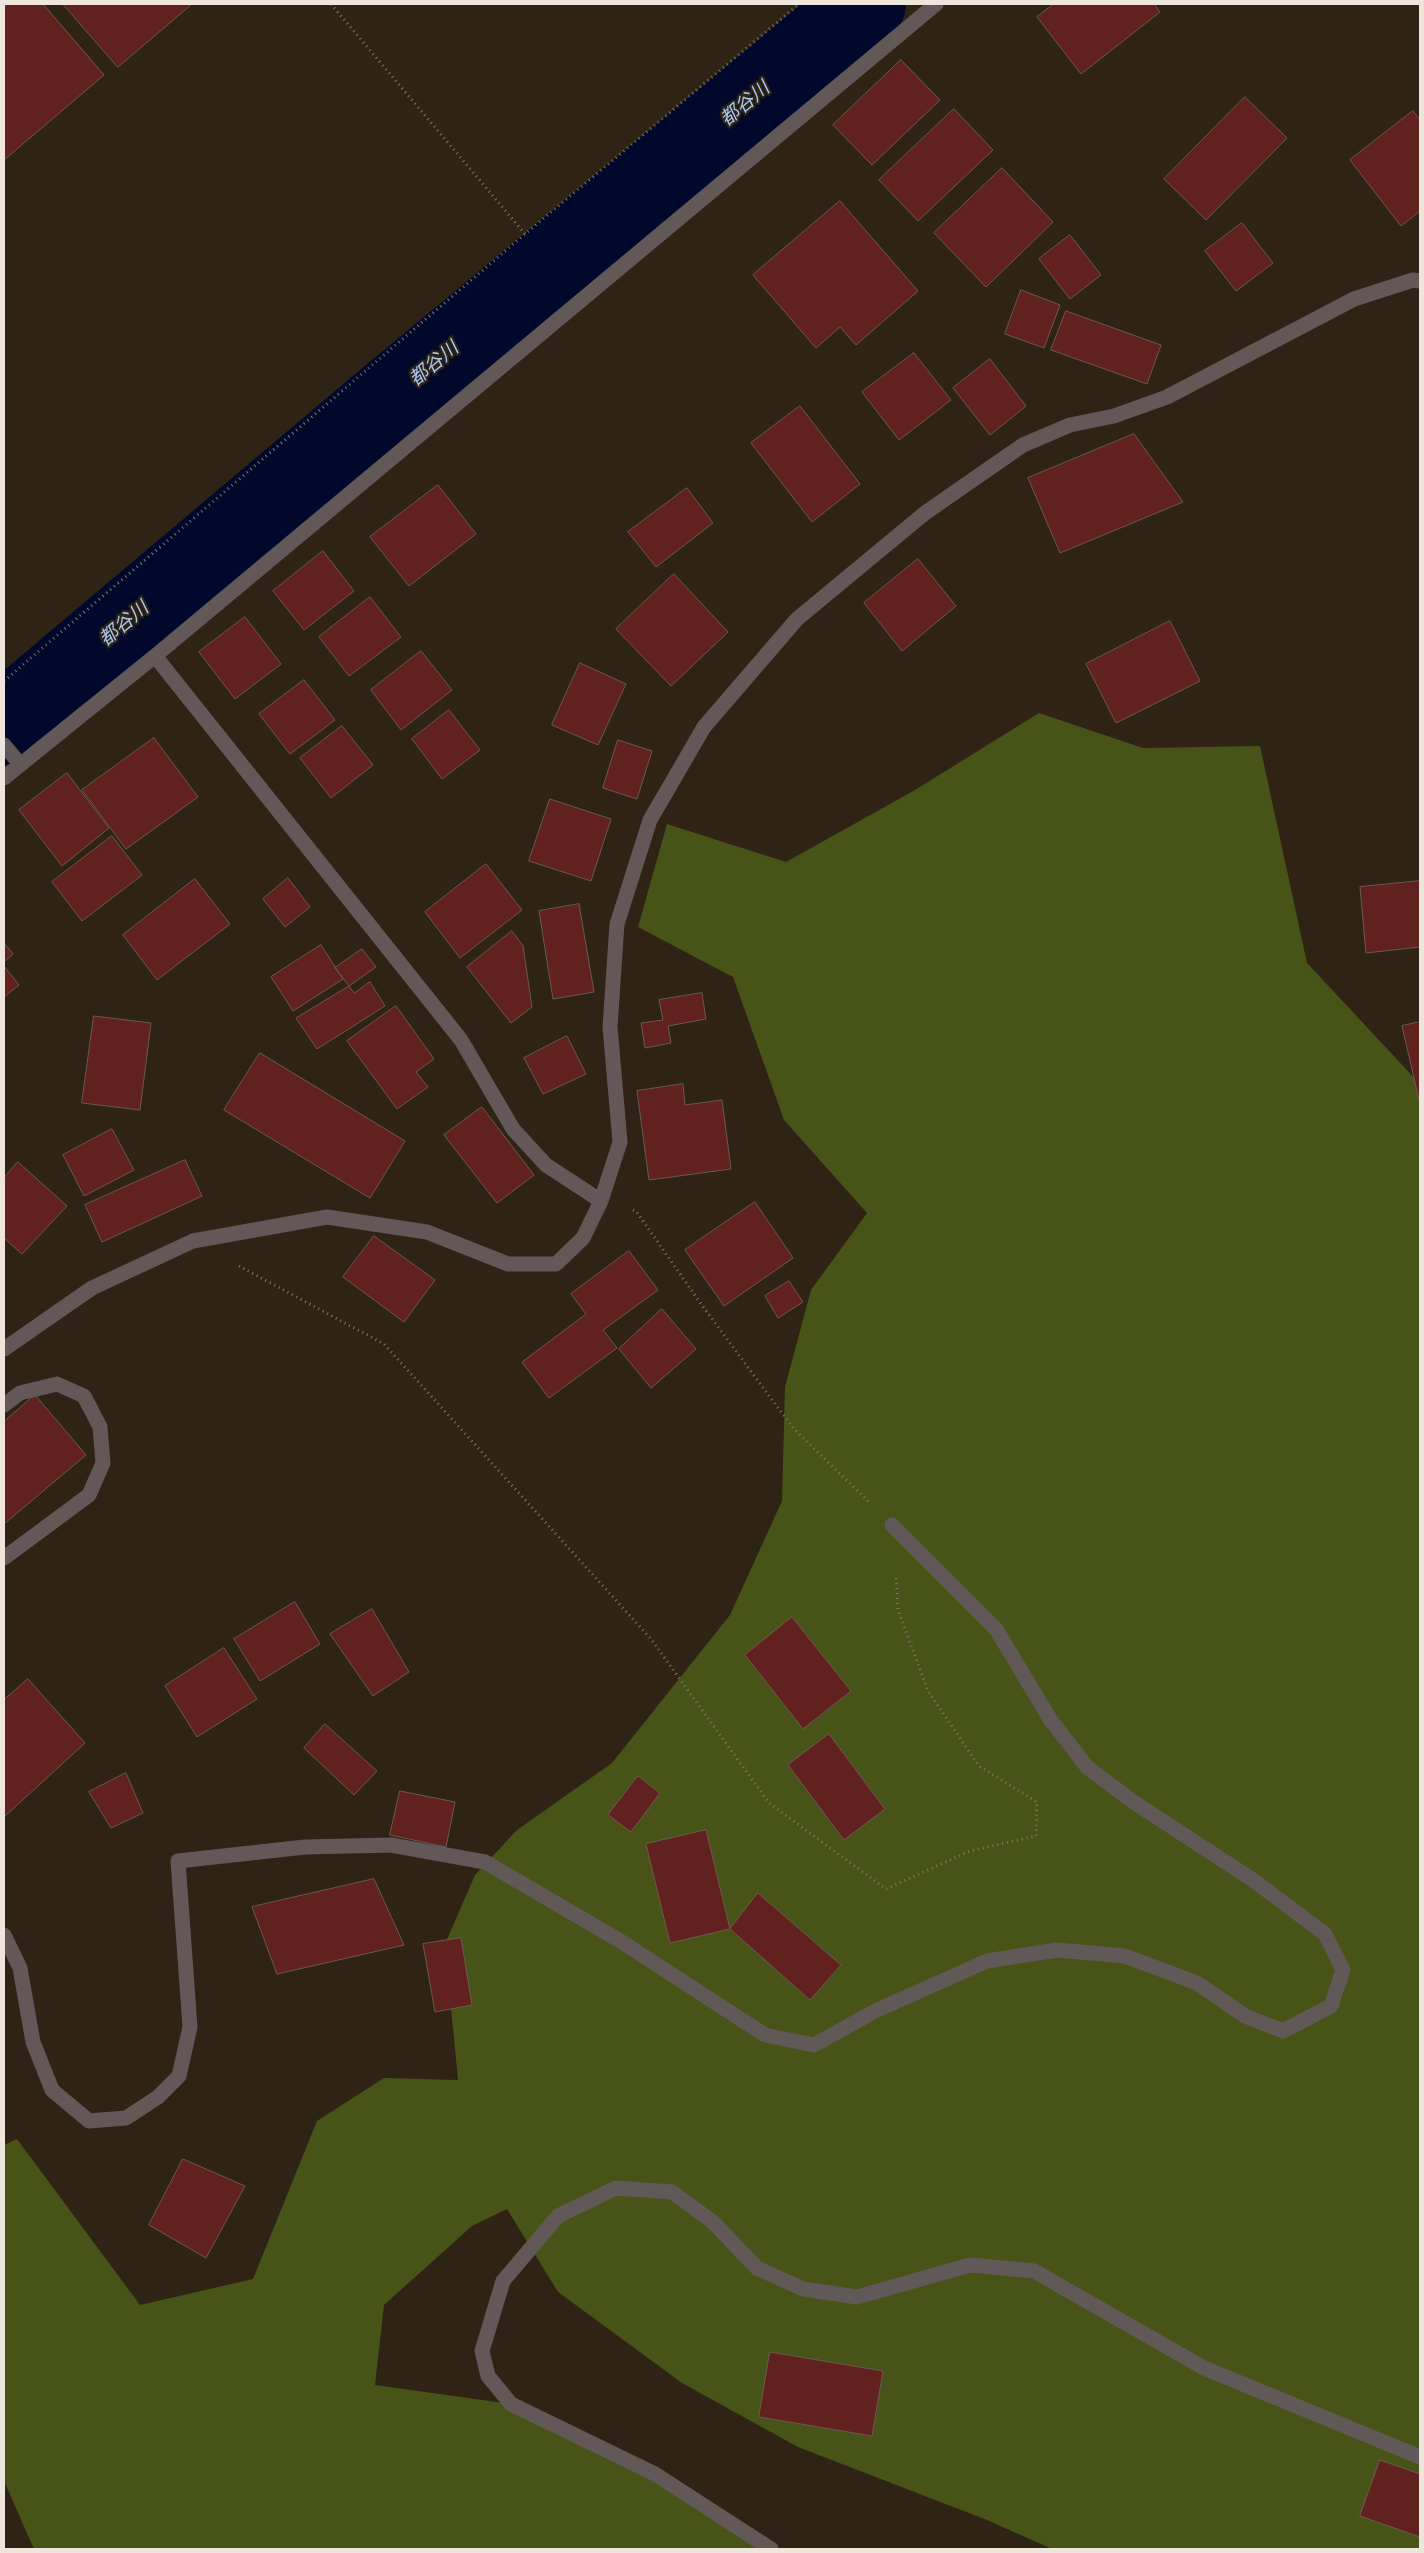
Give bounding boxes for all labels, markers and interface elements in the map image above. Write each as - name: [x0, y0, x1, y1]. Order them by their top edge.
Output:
- water label: 都谷川: [716, 77, 774, 131]
- water label: 都谷川: [405, 337, 463, 391]
- water label: 都谷川: [95, 597, 153, 651]

